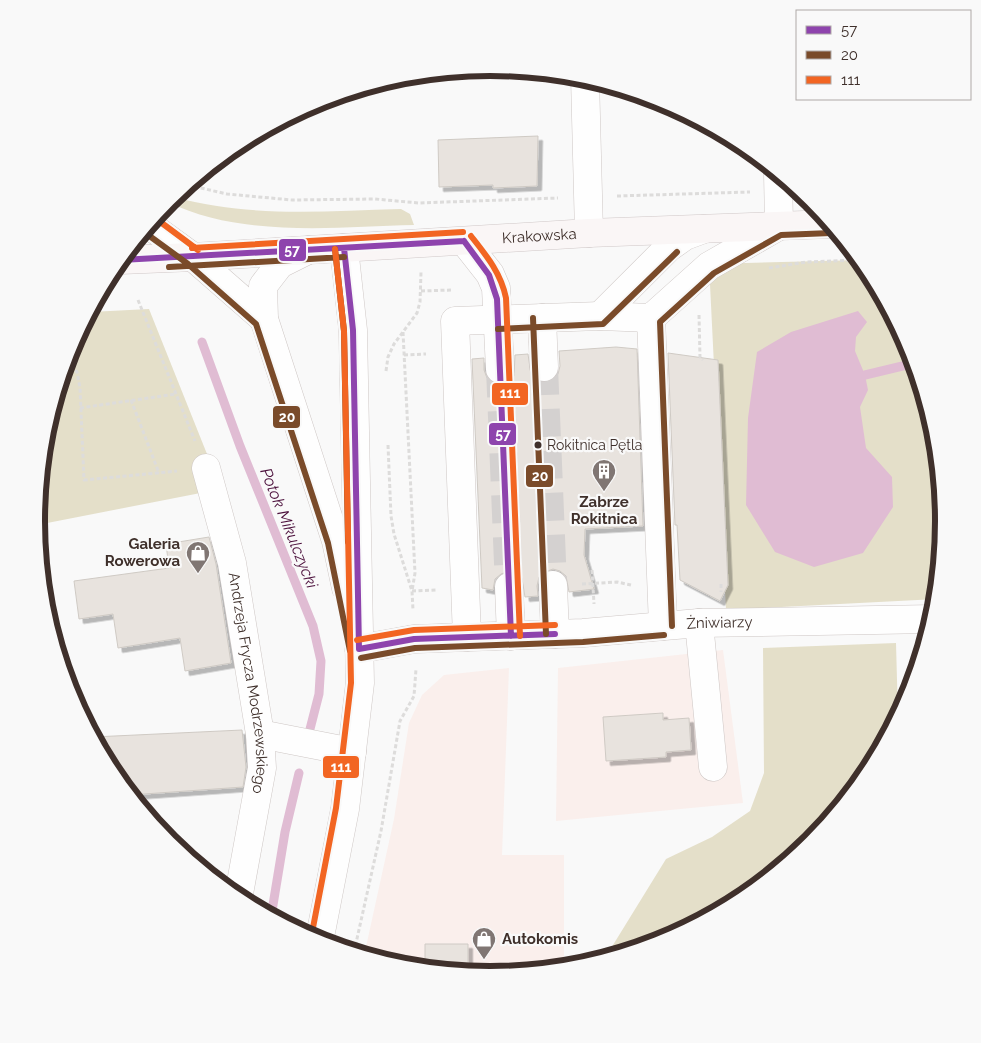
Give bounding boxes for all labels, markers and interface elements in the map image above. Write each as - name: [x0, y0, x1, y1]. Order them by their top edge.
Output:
- legend: [796, 10, 971, 100]
- text: 57: [841, 21, 857, 39]
- text: 20: [841, 46, 858, 64]
- text: 111: [841, 71, 861, 89]
- street label: Krakowska: [501, 225, 577, 247]
- line badge: 57: [278, 238, 307, 262]
- text: 57: [284, 242, 300, 258]
- line badge: 111: [491, 382, 529, 406]
- text: 111: [500, 385, 520, 401]
- line badge: 20: [272, 405, 301, 429]
- text: 20: [279, 409, 295, 425]
- line badge: 57: [488, 422, 517, 446]
- text: 57: [495, 426, 511, 442]
- place label: Rokitnica Pętla: [547, 437, 642, 453]
- marker: Rokitnica Pętla: [533, 440, 543, 450]
- building icon: Zabrze Rokitnica: [591, 458, 617, 492]
- line badge: 20: [525, 464, 554, 488]
- water label: Potok Mikulczycki: [256, 465, 322, 591]
- text: 20: [532, 468, 548, 484]
- place label: Zabrze Rokitnica: [571, 493, 638, 528]
- place label: Galeria Rowerowa: [105, 535, 180, 570]
- shop icon: Galeria Rowerowa: [185, 540, 211, 574]
- street label: Andrzeja Frycza Modrzewskiego: [225, 571, 271, 795]
- street label: Żniwiarzy: [686, 613, 753, 633]
- line badge: 111: [322, 755, 360, 779]
- text: 111: [331, 759, 351, 775]
- shop icon: Autokomis: [471, 926, 497, 960]
- place label: Autokomis: [502, 930, 578, 948]

